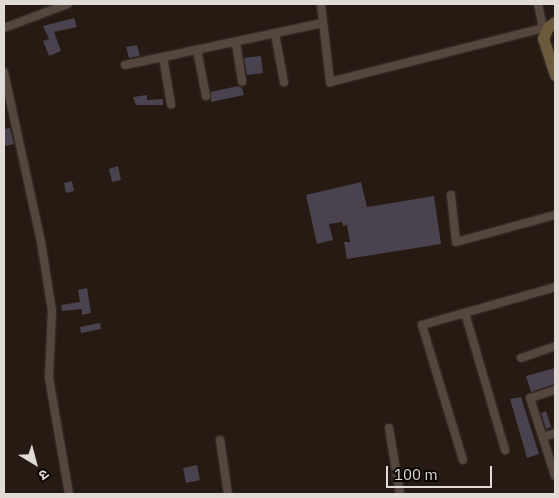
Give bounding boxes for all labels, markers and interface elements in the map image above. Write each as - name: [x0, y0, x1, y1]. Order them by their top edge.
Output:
- north arrow: [10, 438, 60, 488]
- scale bar: [389, 456, 495, 488]
- text: उ: [35, 465, 53, 485]
- text: 100 m: [394, 465, 438, 484]

